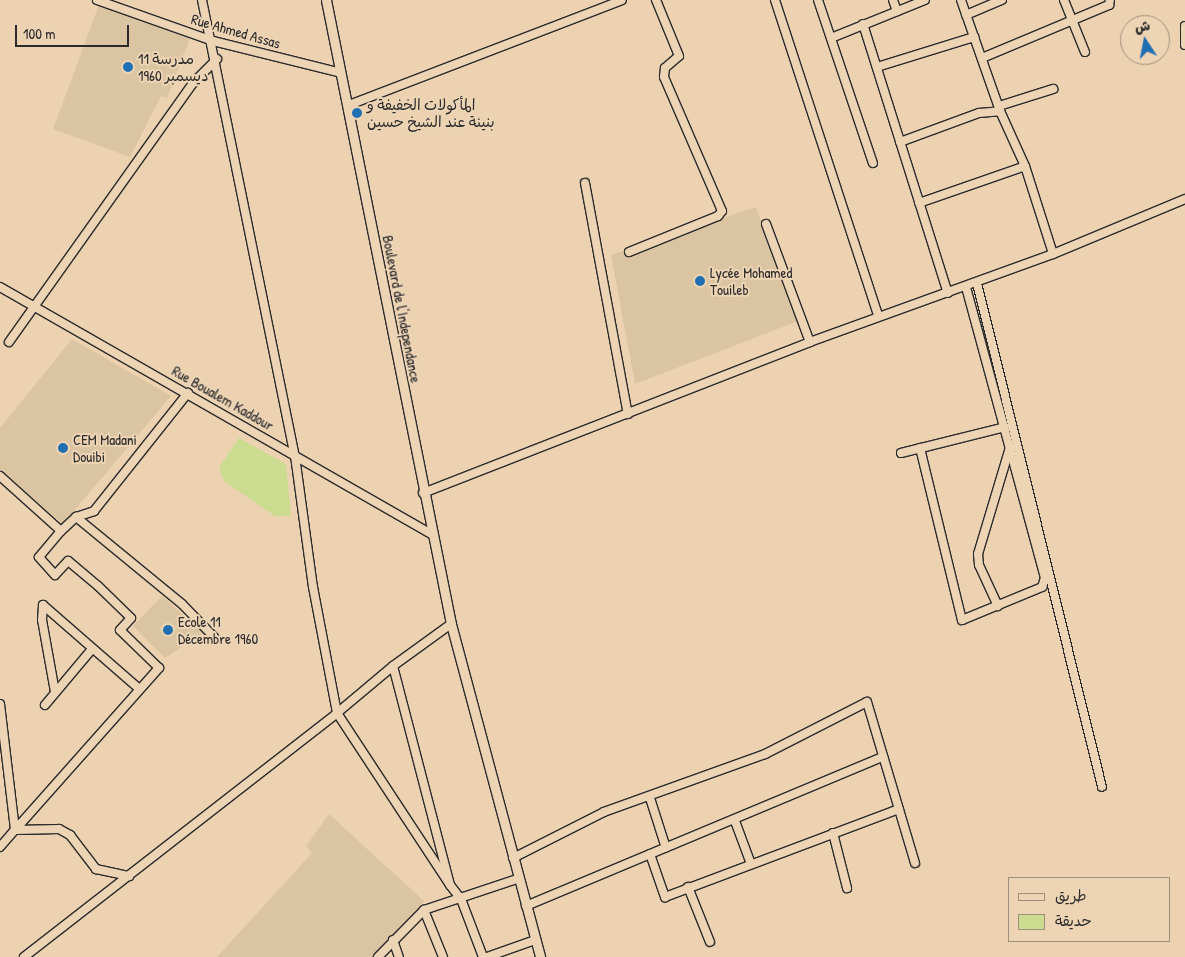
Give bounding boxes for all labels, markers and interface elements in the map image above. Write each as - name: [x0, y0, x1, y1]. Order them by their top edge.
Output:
- street label: Rue Ahmed Assas: [189, 10, 283, 52]
- scale bar: [18, 15, 131, 47]
- north arrow: [1120, 15, 1170, 65]
- text: ش: [1133, 15, 1152, 37]
- text: 100 m: [23, 23, 56, 44]
- place label: مدرسة 11 ديسمبر 1960: [138, 49, 208, 84]
- marker: مدرسة 11 ديسمبر 1960: [122, 61, 134, 73]
- place label: المأكولات الخفيفة و بنينة عند الشيخ حسين: [367, 95, 495, 130]
- marker: المأكولات الخفيفة و بنينة عند الشيخ حسين: [351, 107, 363, 119]
- street label: Boulevard de l'Independance: [379, 234, 425, 384]
- place label: Lycée Mohamed Touileb: [710, 263, 792, 298]
- marker: Lycée Mohamed Touileb: [694, 275, 706, 287]
- street label: Rue Boualem Kaddour: [169, 362, 277, 434]
- place label: CEM Madani Douibi: [73, 430, 137, 465]
- marker: CEM Madani Douibi: [57, 442, 69, 454]
- place label: Ecole 11 Décembre 1960: [178, 612, 258, 647]
- marker: Ecole 11 Décembre 1960: [162, 624, 174, 636]
- legend: [1008, 877, 1170, 942]
- text: طريق: [1055, 885, 1087, 906]
- text: حديقة: [1055, 910, 1092, 931]

